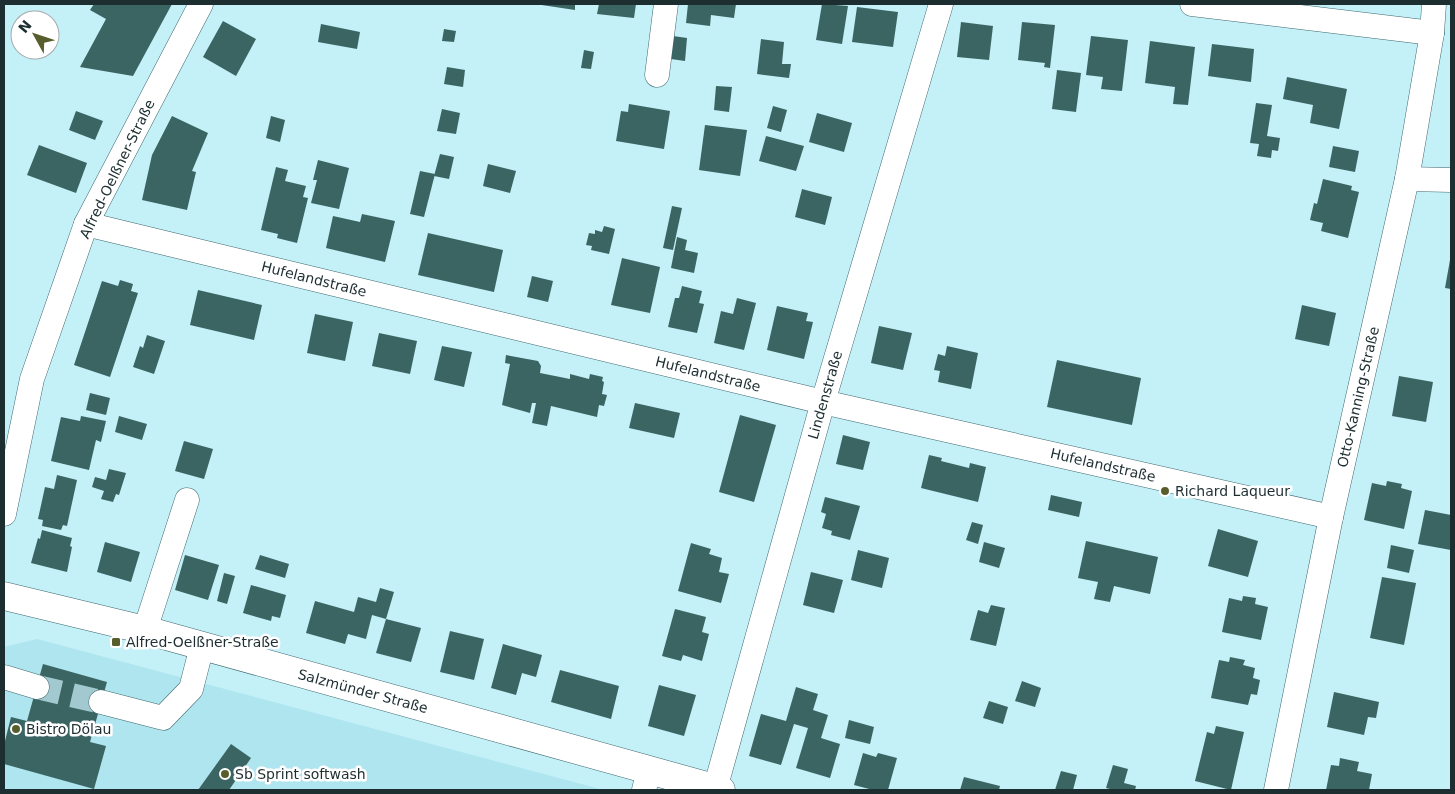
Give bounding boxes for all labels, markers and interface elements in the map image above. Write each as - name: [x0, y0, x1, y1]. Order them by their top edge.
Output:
- north arrow: [10, 10, 60, 60]
- text: N: [15, 17, 35, 36]
- street label: Alfred-Oelßner-Straße: [76, 97, 158, 241]
- street label: Hufelandstraße: [260, 258, 368, 300]
- street label: Otto-Kanning-Straße: [1334, 325, 1382, 469]
- street label: Lindenstraße: [805, 349, 845, 441]
- street label: Hufelandstraße: [654, 353, 762, 395]
- street label: Hufelandstraße: [1049, 445, 1157, 485]
- place label: Richard Laqueur: [1175, 483, 1290, 499]
- marker: Richard Laqueur: [1159, 485, 1171, 497]
- place label: Alfred-Oelßner-Straße: [126, 634, 279, 650]
- marker: Alfred-Oelßner-Straße: [110, 636, 122, 648]
- street label: Salzmünder Straße: [296, 666, 430, 716]
- place label: Bistro Dölau: [26, 721, 111, 737]
- marker: Bistro Dölau: [10, 723, 22, 735]
- place label: Sb Sprint softwash: [235, 766, 366, 782]
- marker: Sb Sprint softwash: [219, 768, 231, 780]

